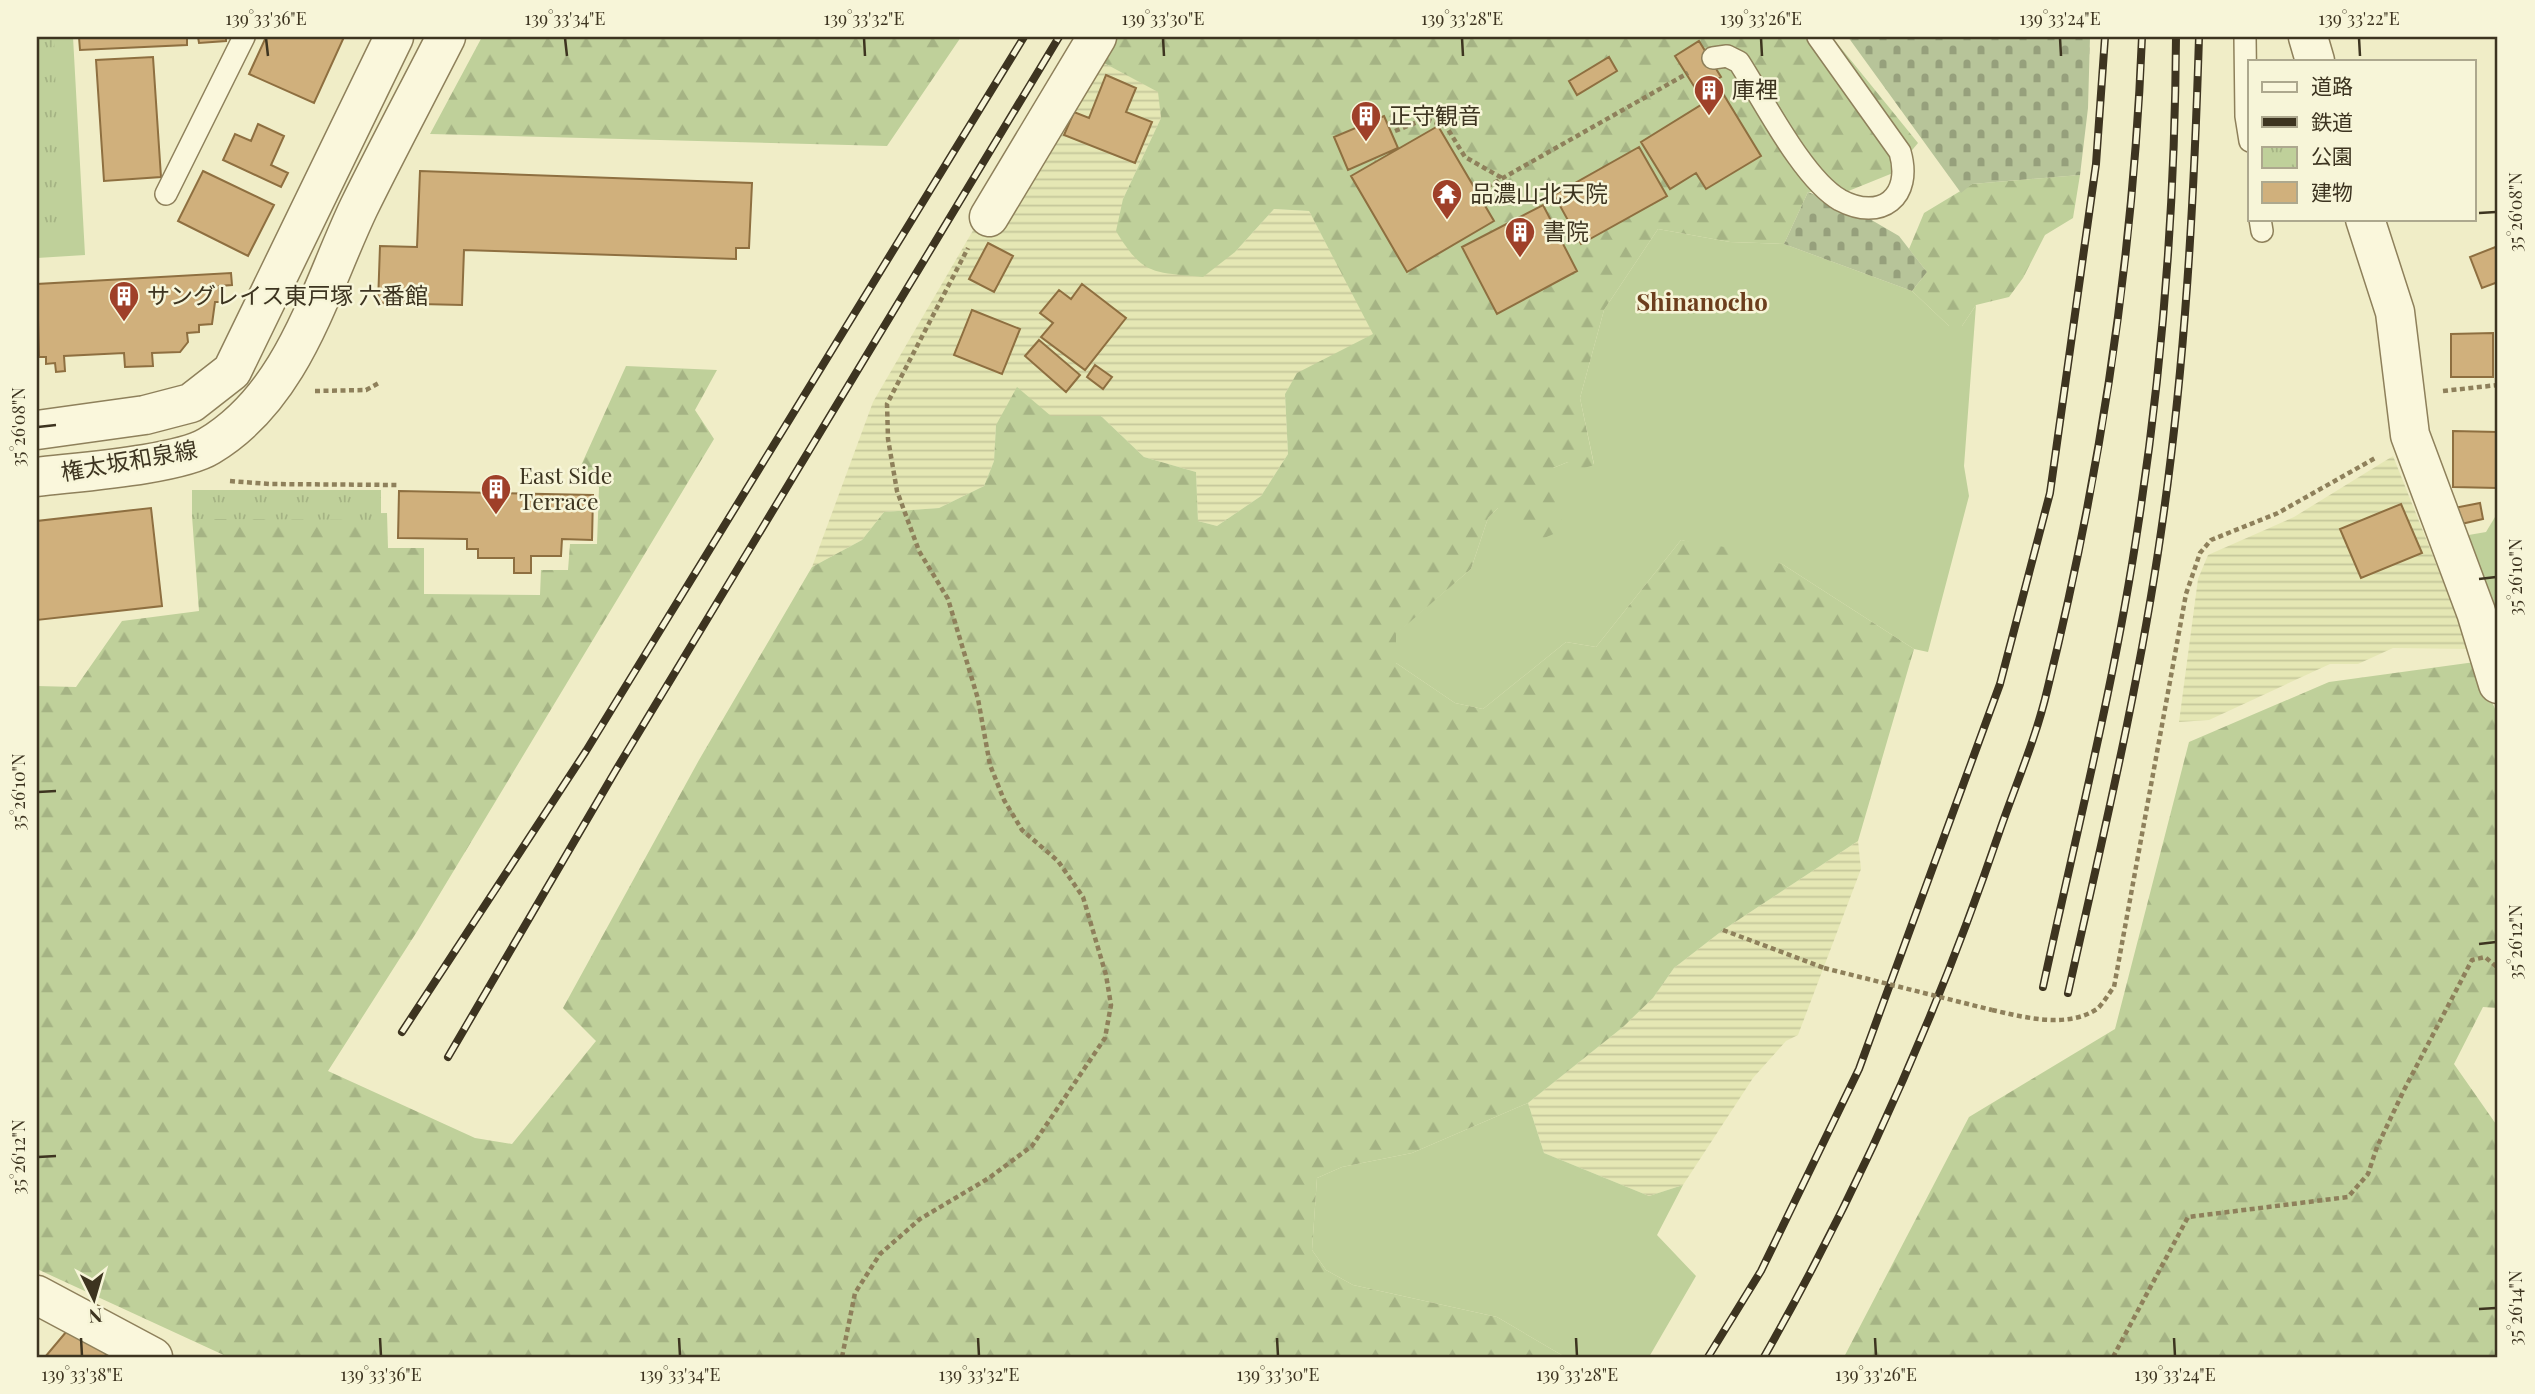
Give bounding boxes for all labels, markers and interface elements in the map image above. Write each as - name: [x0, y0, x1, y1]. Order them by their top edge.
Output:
- text: 139°33'36"E: [225, 6, 307, 30]
- text: 139°33'34"E: [525, 6, 605, 30]
- text: 139°33'32"E: [824, 6, 904, 30]
- text: 139°33'30"E: [1122, 6, 1204, 30]
- text: 139°33'28"E: [1421, 6, 1503, 30]
- text: 139°33'26"E: [1720, 6, 1802, 30]
- text: 139°33'24"E: [2019, 6, 2101, 30]
- text: 139°33'22"E: [2318, 6, 2400, 30]
- legend: [2248, 60, 2476, 220]
- text: 道路: [2311, 71, 2353, 99]
- building icon: 庫裡: [1692, 73, 1726, 117]
- place label: 庫裡: [1732, 73, 1778, 104]
- building icon: 正守観音: [1349, 99, 1383, 143]
- place label: 正守観音: [1389, 99, 1481, 130]
- text: 鉄道: [2311, 107, 2353, 135]
- text: 公園: [2311, 141, 2353, 169]
- text: 35°26'08"N: [2503, 172, 2527, 252]
- temple icon: 品濃山北天院: [1430, 177, 1464, 221]
- place label: 品濃山北天院: [1470, 177, 1608, 208]
- text: 建物: [2311, 177, 2353, 205]
- building icon: 書院: [1503, 215, 1537, 259]
- place label: 書院: [1543, 215, 1589, 246]
- building icon: サングレイス東戸塚 六番館: [107, 279, 141, 323]
- place label: サングレイス東戸塚 六番館: [147, 279, 428, 310]
- district label: Shinanocho: [1636, 285, 1768, 317]
- text: 35°26'08"N: [6, 387, 30, 467]
- street label: 権太坂和泉線: [58, 432, 199, 487]
- place label: East Side Terrace: [519, 459, 612, 516]
- building icon: East Side Terrace: [479, 472, 513, 516]
- text: 35°26'10"N: [2503, 538, 2527, 616]
- text: 35°26'10"N: [6, 753, 30, 831]
- text: 35°26'12"N: [2503, 904, 2527, 980]
- text: 35°26'12"N: [6, 1119, 30, 1195]
- north arrow: [60, 1264, 130, 1334]
- text: 35°26'14"N: [2503, 1270, 2527, 1346]
- text: N: [87, 1303, 104, 1331]
- text: 139°33'38"E: [41, 1362, 123, 1386]
- text: 139°33'36"E: [340, 1362, 422, 1386]
- text: 139°33'34"E: [640, 1362, 720, 1386]
- text: 139°33'32"E: [939, 1362, 1019, 1386]
- text: 139°33'30"E: [1237, 1362, 1319, 1386]
- text: 139°33'28"E: [1536, 1362, 1618, 1386]
- text: 139°33'26"E: [1835, 1362, 1917, 1386]
- text: 139°33'24"E: [2134, 1362, 2216, 1386]

